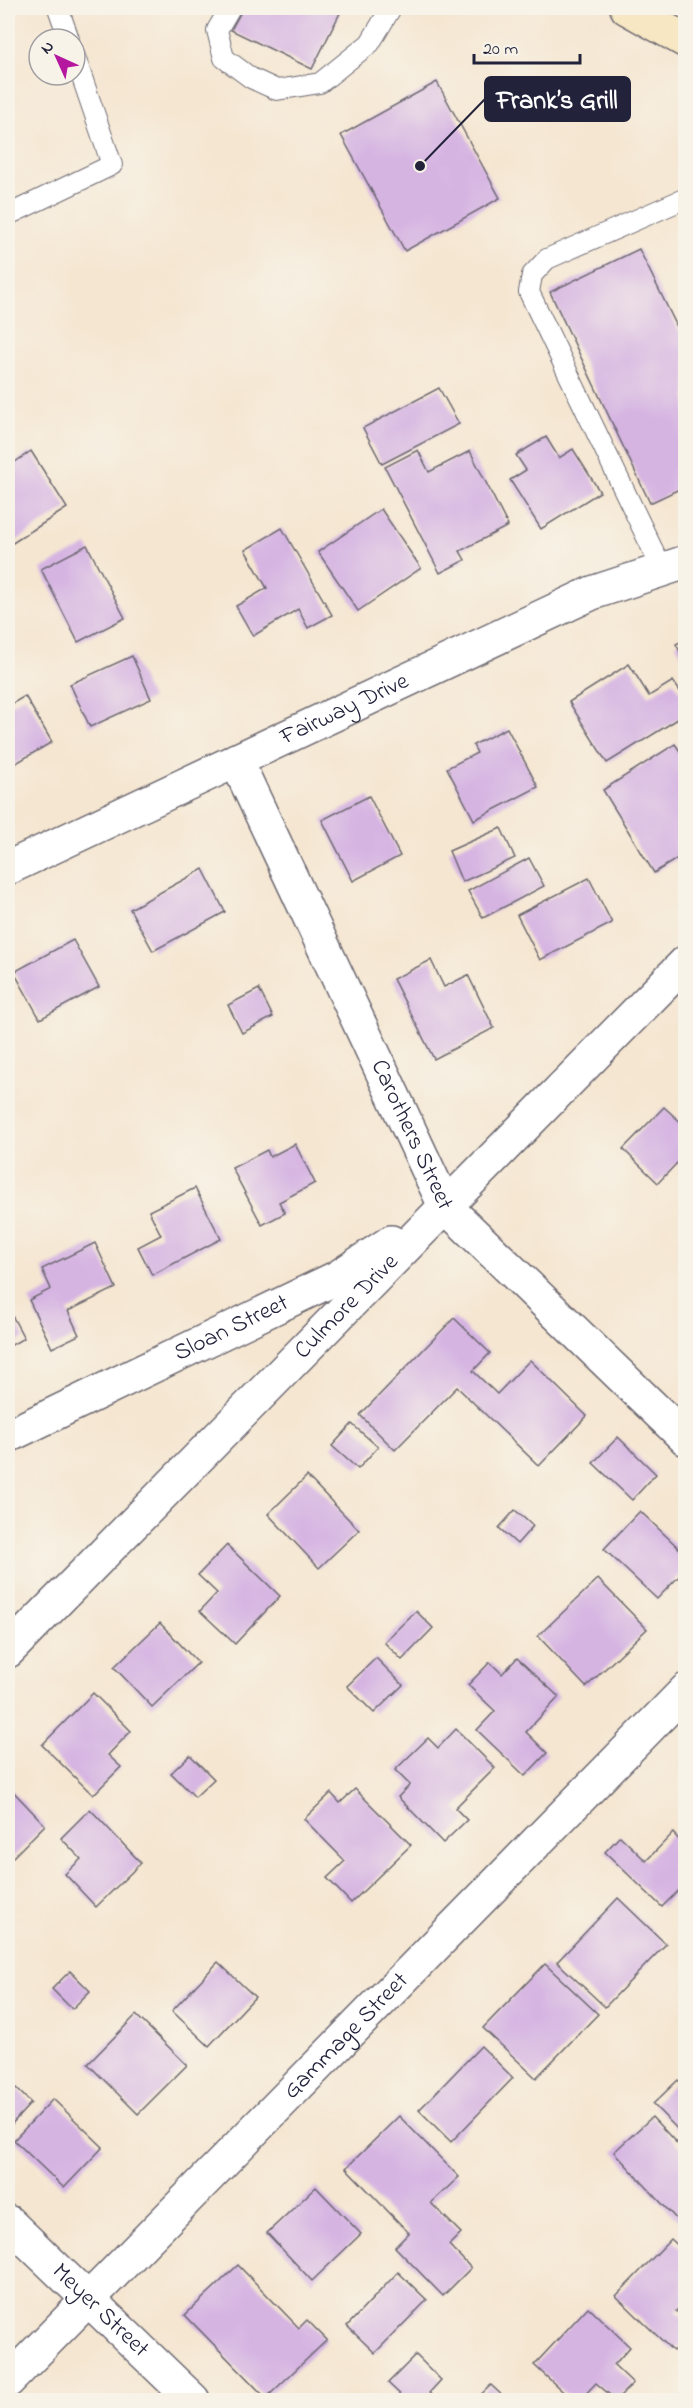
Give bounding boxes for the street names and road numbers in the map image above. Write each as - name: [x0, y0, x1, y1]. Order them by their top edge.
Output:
- street label: Fairway Drive: [274, 664, 415, 755]
- street label: Carothers Street: [361, 1054, 462, 1216]
- street label: Culmore Drive: [286, 1246, 407, 1368]
- street label: Sloan Street: [168, 1286, 295, 1371]
- street label: Gammage Street: [276, 1965, 417, 2108]
- street label: Meyer Street: [44, 2255, 157, 2366]

